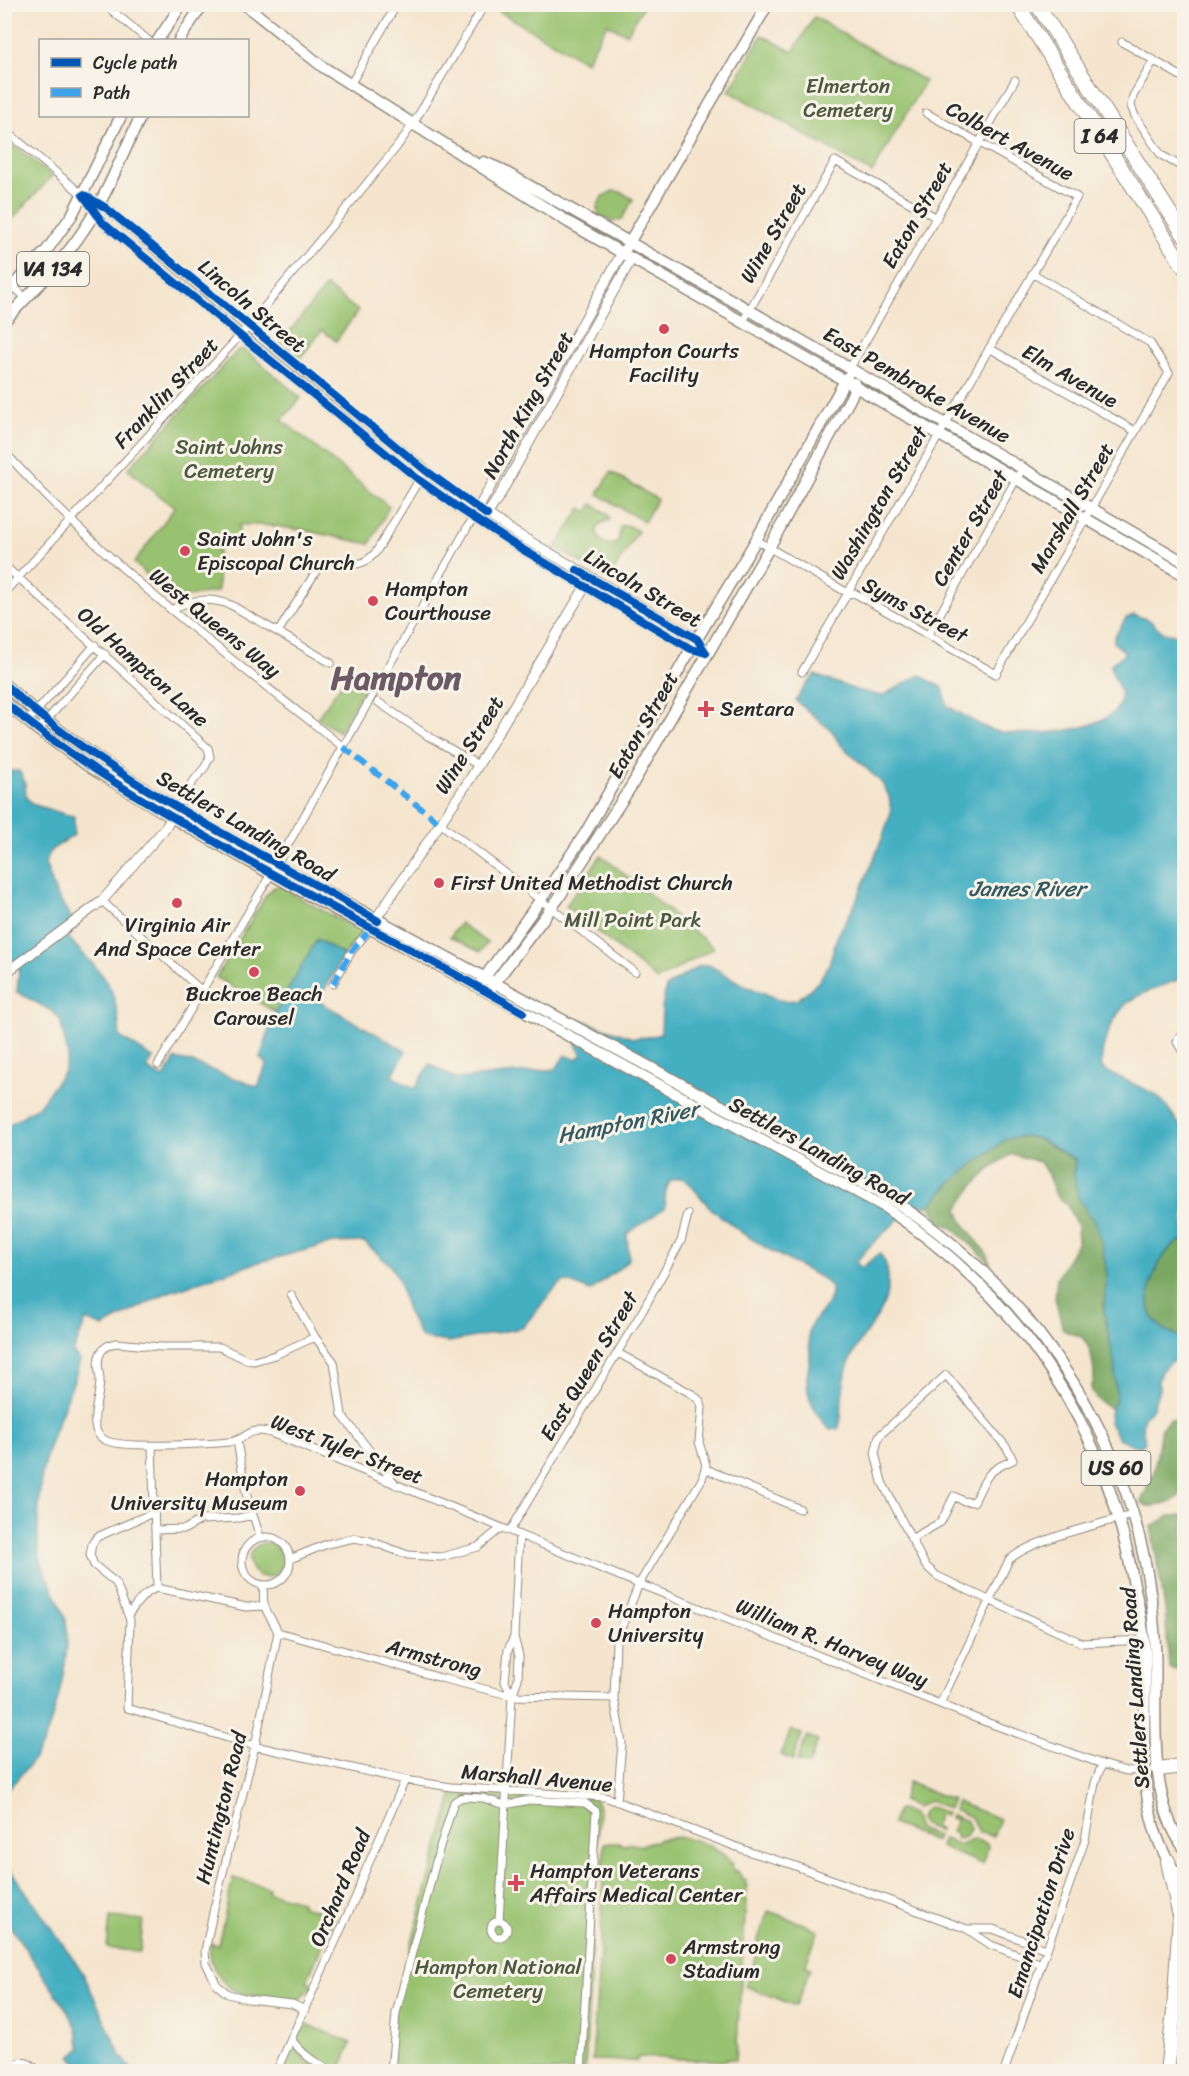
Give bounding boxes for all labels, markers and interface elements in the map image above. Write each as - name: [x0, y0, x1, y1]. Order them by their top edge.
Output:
- legend: [39, 39, 249, 117]
- text: Cycle path: [93, 47, 177, 79]
- park label: Elmerton Cemetery: [803, 67, 893, 129]
- text: Path: [93, 77, 130, 109]
- street label: Colbert Avenue: [939, 90, 1082, 192]
- road number: I 64: [1074, 119, 1126, 153]
- street label: Eaton Street: [871, 154, 963, 276]
- street label: Wine Street: [729, 176, 817, 290]
- street label: Lincoln Street: [189, 249, 315, 363]
- road number: VA 134: [17, 252, 89, 286]
- street label: East Pembroke Avenue: [816, 316, 1018, 455]
- marker: Hampton Courts Facility: [657, 322, 671, 336]
- street label: North King Street: [472, 324, 584, 486]
- street label: Franklin Street: [104, 328, 228, 458]
- place label: Hampton Courts Facility: [589, 332, 739, 394]
- street label: Elm Avenue: [1015, 333, 1125, 419]
- street label: Washington Street: [819, 417, 939, 587]
- park label: Saint Johns Cemetery: [175, 428, 283, 490]
- street label: Marshall Street: [1019, 435, 1125, 581]
- street label: Center Street: [921, 461, 1020, 594]
- place label: Saint John's Episcopal Church: [197, 520, 355, 582]
- street label: Lincoln Street: [576, 538, 710, 638]
- marker: Saint John's Episcopal Church: [178, 544, 192, 558]
- street label: West Queens Way: [140, 558, 290, 689]
- street label: Syms Street: [855, 566, 976, 655]
- place label: Hampton Courthouse: [385, 570, 491, 632]
- marker: Hampton Courthouse: [366, 594, 380, 608]
- street label: Old Hampton Lane: [68, 597, 218, 737]
- district label: Hampton: [331, 649, 461, 707]
- street label: Eaton Street: [597, 664, 689, 786]
- street label: Wine Street: [424, 688, 514, 802]
- place label: Sentara: [720, 690, 795, 728]
- marker: Sentara: [697, 700, 715, 718]
- street label: Settlers Landing Road: [149, 759, 345, 894]
- place label: First United Methodist Church: [451, 864, 733, 902]
- water label: James River: [969, 869, 1089, 908]
- marker: First United Methodist Church: [432, 876, 446, 890]
- marker: Virginia Air And Space Center: [170, 896, 184, 910]
- park label: Mill Point Park: [564, 901, 702, 939]
- place label: Virginia Air And Space Center: [93, 906, 261, 968]
- marker: Buckroe Beach Carousel: [247, 965, 261, 979]
- place label: Buckroe Beach Carousel: [185, 975, 323, 1037]
- street label: Settlers Landing Road: [722, 1085, 918, 1217]
- water label: Hampton River: [554, 1088, 706, 1155]
- street label: East Queen Street: [529, 1282, 650, 1448]
- street label: West Tyler Street: [265, 1402, 429, 1496]
- road number: US 60: [1082, 1451, 1150, 1485]
- place label: Hampton University Museum: [111, 1460, 288, 1522]
- marker: Hampton University Museum: [293, 1484, 307, 1498]
- street label: Settlers Landing Road: [1109, 1584, 1161, 1790]
- street label: William R. Harvey Way: [730, 1587, 934, 1699]
- place label: Hampton University: [608, 1592, 704, 1654]
- marker: Hampton University: [589, 1616, 603, 1630]
- street label: Armstrong: [381, 1627, 486, 1689]
- street label: Huntington Road: [184, 1726, 259, 1888]
- street label: Marshall Avenue: [460, 1752, 615, 1804]
- street label: Orchard Road: [298, 1822, 383, 1953]
- street label: Emancipation Drive: [995, 1822, 1087, 2003]
- place label: Hampton Veterans Affairs Medical Center: [529, 1852, 744, 1914]
- marker: Hampton Veterans Affairs Medical Center: [507, 1874, 525, 1892]
- place label: Armstrong Stadium: [682, 1928, 781, 1990]
- park label: Hampton National Cemetery: [414, 1948, 583, 2010]
- marker: Armstrong Stadium: [664, 1952, 678, 1966]

